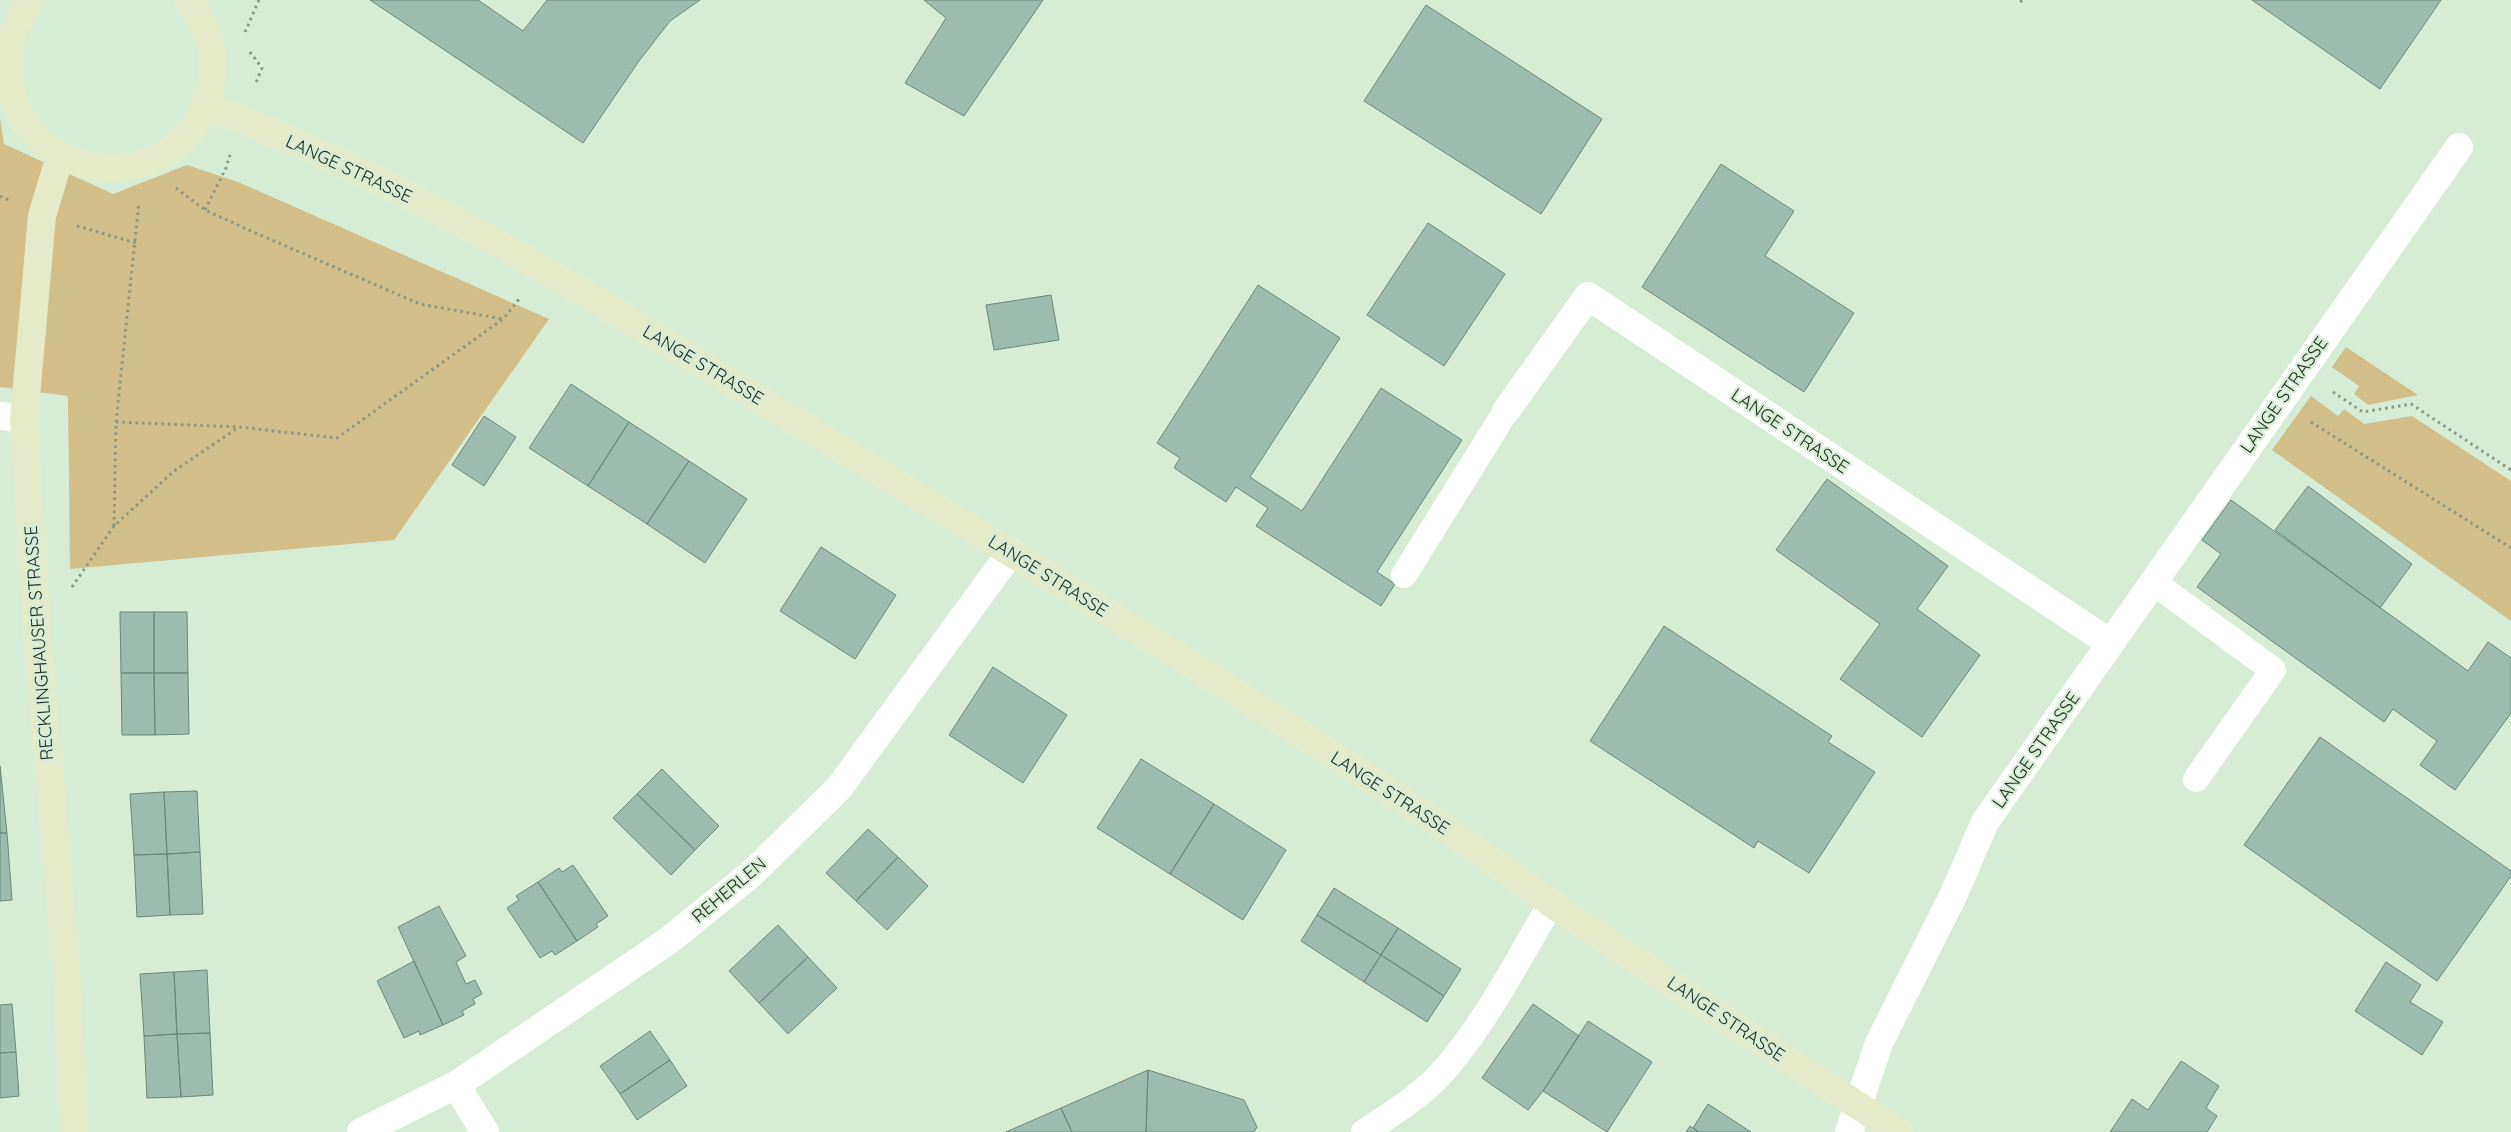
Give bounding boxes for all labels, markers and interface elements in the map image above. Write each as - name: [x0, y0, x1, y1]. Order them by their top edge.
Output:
- street label: LANGE STRASSE: [282, 129, 416, 208]
- street label: LANGE STRASSE: [639, 319, 768, 410]
- street label: LANGE STRASSE: [2235, 332, 2332, 457]
- street label: LANGE STRASSE: [1727, 383, 1854, 478]
- street label: RECKLINGHAUSER STRASSE: [19, 525, 58, 761]
- street label: LANGE STRASSE: [984, 529, 1113, 622]
- street label: LANGE STRASSE: [1987, 687, 2084, 812]
- street label: LANGE STRASSE: [1327, 746, 1454, 840]
- street label: REHERLEN: [687, 852, 771, 927]
- street label: LANGE STRASSE: [1663, 971, 1790, 1066]

